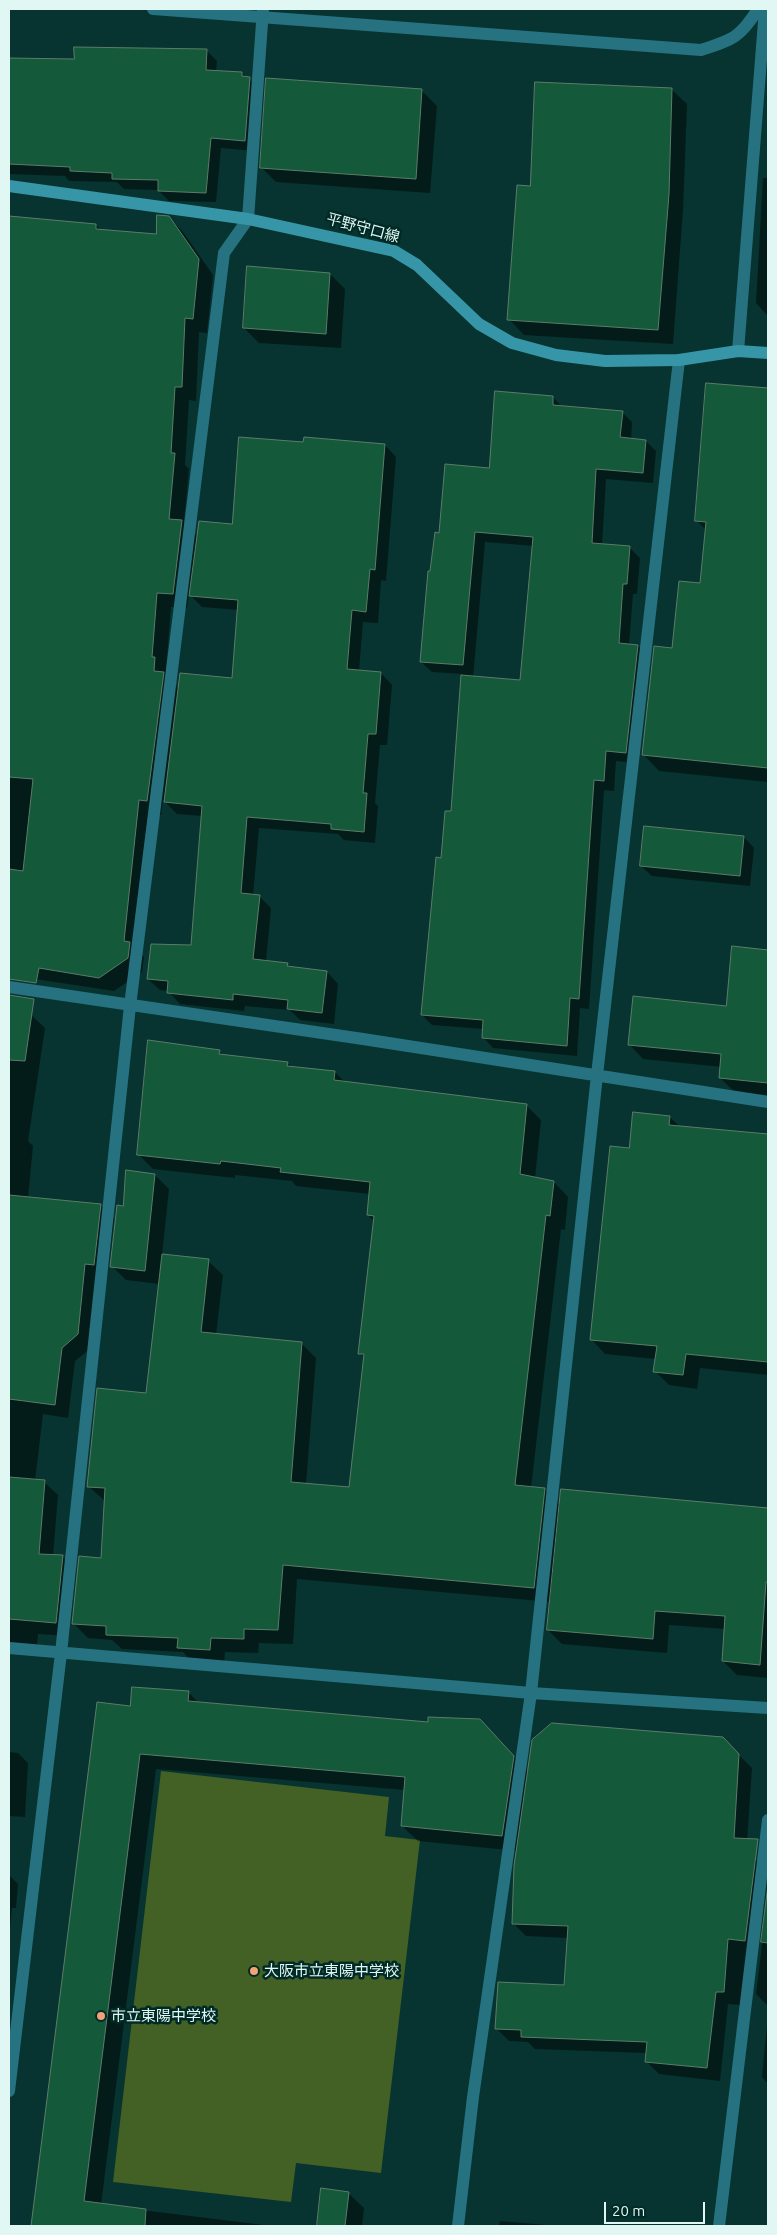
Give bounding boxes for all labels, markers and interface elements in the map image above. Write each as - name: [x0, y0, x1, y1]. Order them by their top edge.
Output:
- street label: 平野守口線: [324, 210, 402, 246]
- place label: 大阪市立東陽中学校: [264, 1962, 399, 1980]
- marker: 大阪市立東陽中学校: [248, 1965, 260, 1977]
- place label: 市立東陽中学校: [111, 2007, 216, 2025]
- marker: 市立東陽中学校: [95, 2010, 107, 2022]
- scale bar: [607, 2192, 708, 2224]
- text: 20 m: [612, 2202, 645, 2219]

